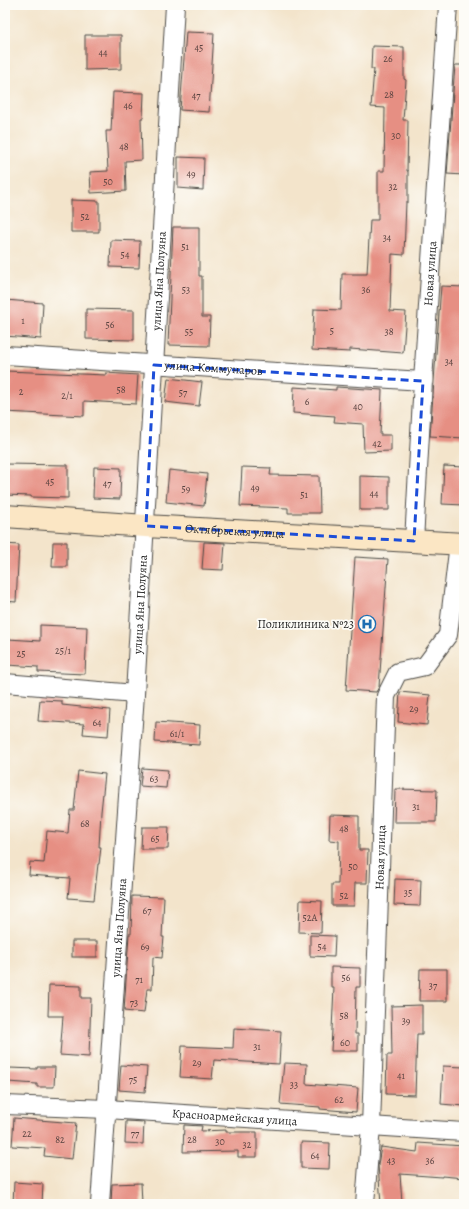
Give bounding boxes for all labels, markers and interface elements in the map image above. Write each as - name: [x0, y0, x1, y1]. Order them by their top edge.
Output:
- house number: 45: [195, 41, 203, 54]
- house number: 44: [98, 46, 108, 59]
- house number: 26: [383, 52, 393, 65]
- house number: 28: [384, 88, 394, 101]
- house number: 47: [192, 89, 201, 102]
- house number: 46: [123, 99, 133, 112]
- house number: 30: [391, 129, 401, 142]
- house number: 48: [119, 140, 129, 153]
- house number: 49: [186, 167, 196, 180]
- house number: 50: [103, 175, 113, 188]
- house number: 32: [389, 180, 398, 193]
- house number: 52: [80, 210, 90, 223]
- street label: улица Яна Полуяна: [148, 230, 170, 332]
- house number: 34: [383, 231, 392, 244]
- house number: 51: [181, 240, 189, 253]
- street label: Новая улица: [420, 240, 440, 306]
- house number: 54: [121, 248, 130, 261]
- house number: 53: [182, 283, 190, 296]
- house number: 36: [362, 283, 371, 296]
- house number: 1: [21, 314, 25, 327]
- house number: 56: [106, 318, 115, 331]
- house number: 5: [330, 324, 334, 337]
- house number: 55: [185, 325, 193, 338]
- house number: 38: [384, 325, 394, 338]
- house number: 34: [445, 355, 454, 368]
- street label: улица Коммунаров: [163, 357, 264, 379]
- house number: 58: [116, 383, 126, 396]
- house number: 2: [19, 385, 24, 398]
- house number: 57: [179, 386, 188, 399]
- house number: 2/1: [61, 389, 73, 402]
- house number: 6: [305, 395, 310, 408]
- house number: 40: [353, 400, 363, 413]
- house number: 42: [372, 437, 382, 450]
- house number: 45: [46, 475, 54, 488]
- house number: 47: [103, 477, 112, 490]
- house number: 49: [250, 481, 260, 494]
- house number: 59: [182, 482, 191, 495]
- house number: 44: [369, 487, 379, 500]
- house number: 51: [300, 488, 308, 501]
- street label: Октябрьская улица: [185, 520, 285, 542]
- street label: улица Яна Полуяна: [129, 554, 151, 655]
- hospital icon: Поликлиника №23: [357, 614, 377, 634]
- place label: Поликлиника №23: [257, 616, 354, 632]
- house number: 25/1: [55, 644, 71, 657]
- house number: 25: [16, 647, 26, 660]
- house number: 29: [409, 702, 419, 715]
- house number: 64: [92, 716, 102, 729]
- house number: 61/1: [170, 727, 185, 740]
- house number: 63: [150, 772, 158, 785]
- house number: 31: [412, 800, 420, 813]
- house number: 68: [80, 817, 90, 830]
- house number: 48: [339, 822, 349, 835]
- street label: Новая улица: [371, 824, 390, 890]
- house number: 65: [151, 832, 159, 845]
- house number: 50: [348, 860, 358, 873]
- street label: улица Яна Полуяна: [108, 877, 130, 979]
- house number: 35: [404, 886, 412, 899]
- house number: 52: [339, 889, 349, 902]
- house number: 67: [143, 904, 152, 917]
- house number: 52А: [303, 911, 318, 924]
- house number: 69: [140, 940, 150, 953]
- house number: 54: [318, 940, 327, 953]
- house number: 56: [342, 971, 351, 984]
- house number: 71: [135, 973, 143, 986]
- house number: 37: [429, 979, 438, 992]
- house number: 73: [130, 996, 138, 1009]
- house number: 58: [339, 1009, 349, 1022]
- house number: 39: [402, 1014, 411, 1027]
- house number: 60: [340, 1036, 350, 1049]
- house number: 31: [253, 1040, 261, 1053]
- house number: 29: [192, 1056, 202, 1069]
- house number: 41: [397, 1069, 406, 1082]
- house number: 75: [129, 1073, 137, 1086]
- house number: 33: [290, 1078, 298, 1091]
- house number: 62: [334, 1093, 344, 1106]
- street label: Красноармейская улица: [171, 1105, 298, 1129]
- house number: 22: [22, 1127, 32, 1140]
- house number: 77: [131, 1127, 140, 1140]
- house number: 82: [55, 1133, 65, 1146]
- house number: 28: [187, 1133, 197, 1146]
- house number: 30: [215, 1135, 225, 1148]
- house number: 32: [243, 1138, 252, 1151]
- house number: 64: [310, 1149, 320, 1162]
- house number: 43: [387, 1154, 395, 1167]
- house number: 36: [426, 1154, 435, 1167]

